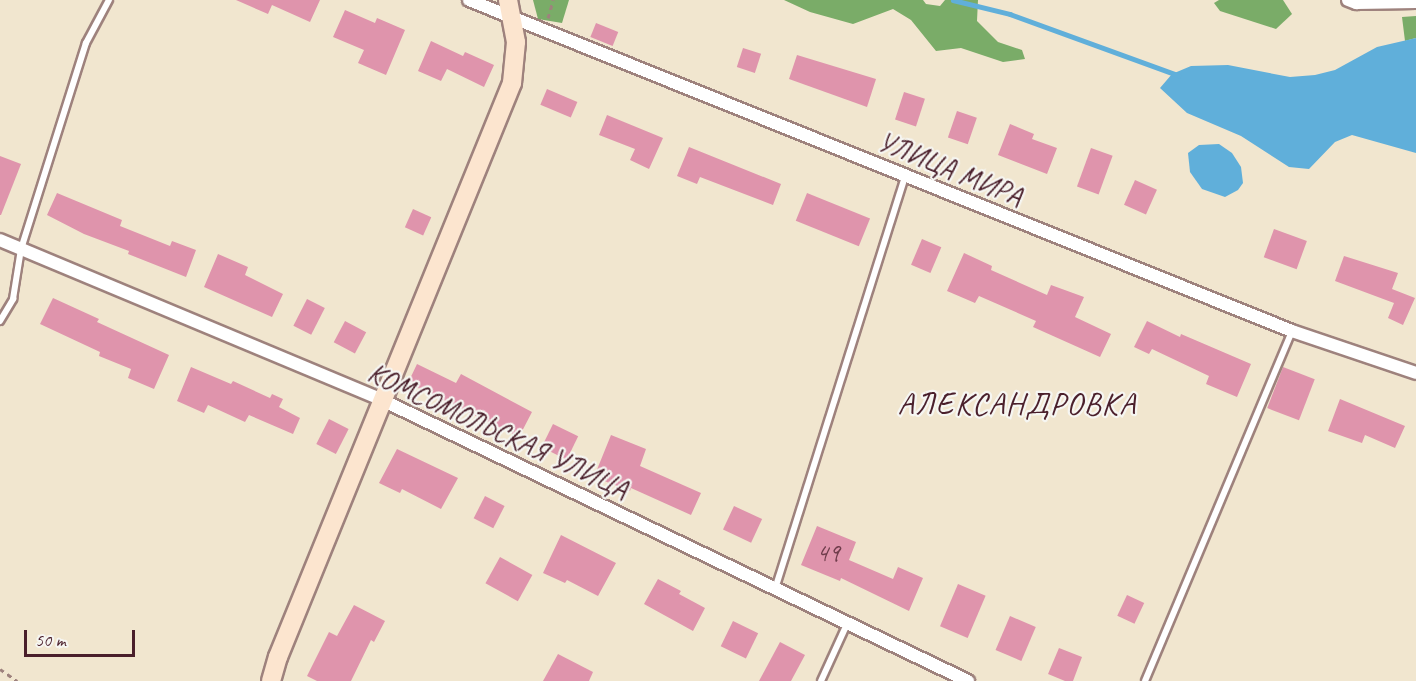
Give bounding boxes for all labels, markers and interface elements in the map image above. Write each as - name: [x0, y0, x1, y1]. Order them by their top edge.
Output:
- street label: УЛИЦА МИРА: [873, 125, 1027, 213]
- street label: КОМСОМОЛЬСКАЯ УЛИЦА: [363, 356, 633, 506]
- district label: АЛЕКСАНДРОВКА: [897, 385, 1137, 423]
- house number: 49: [816, 537, 840, 569]
- scale bar: [27, 618, 138, 656]
- text: 50 m: [35, 629, 66, 651]

